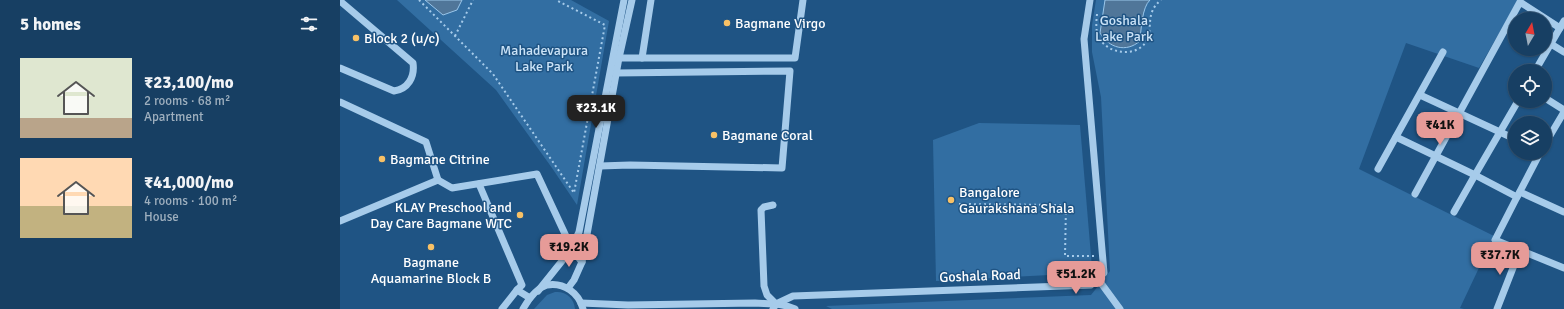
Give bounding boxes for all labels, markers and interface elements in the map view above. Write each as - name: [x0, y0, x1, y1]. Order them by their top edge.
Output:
- park label: Goshala Lake Park: [1095, 12, 1153, 45]
- north arrow: [1508, 12, 1552, 56]
- map controls: [1508, 12, 1552, 160]
- icon: filters: [298, 13, 320, 35]
- text: 5 homes: [20, 14, 81, 35]
- place label: Bagmane Virgo: [735, 15, 825, 32]
- marker: Bagmane Virgo: [722, 18, 732, 28]
- place label: Block 2 (u/c): [364, 30, 440, 47]
- marker: Block 2 (u/c): [351, 33, 361, 43]
- park label: Mahadevapura Lake Park: [500, 42, 588, 75]
- button: locate: [1508, 64, 1552, 108]
- text: ₹23,100/mo: [144, 72, 234, 93]
- icon: home: [52, 74, 100, 122]
- text: 2 rooms · 68 m²: [144, 93, 230, 109]
- pin: ₹23.1K: [563, 95, 629, 129]
- text: ₹23.1K: [576, 100, 616, 116]
- text: Apartment: [144, 109, 204, 125]
- pin: ₹41K: [1416, 112, 1464, 146]
- button: layers: [1508, 116, 1552, 160]
- text: ₹41K: [1425, 117, 1455, 133]
- place label: Bagmane Coral: [722, 127, 813, 144]
- marker: Bagmane Coral: [709, 130, 719, 140]
- place label: Bagmane Citrine: [390, 151, 490, 168]
- marker: Bagmane Citrine: [377, 154, 387, 164]
- text: ₹41,000/mo: [144, 172, 234, 193]
- icon: home: [52, 174, 100, 222]
- place label: Bangalore Gaurakshana Shala: [959, 184, 1074, 217]
- text: 4 rooms · 100 m²: [144, 193, 237, 209]
- marker: Bangalore Gaurakshana Shala: [946, 195, 956, 205]
- place label: KLAY Preschool and Day Care Bagmane WTC: [370, 199, 512, 232]
- text: House: [144, 209, 179, 225]
- marker: KLAY Preschool and Day Care Bagmane WTC: [515, 210, 525, 220]
- pin: ₹19.2K: [536, 234, 602, 268]
- text: ₹19.2K: [549, 239, 589, 255]
- marker: Bagmane Aquamarine Block B: [426, 242, 436, 252]
- pin: ₹37.7K: [1467, 242, 1533, 276]
- text: ₹37.7K: [1480, 247, 1520, 263]
- place label: Bagmane Aquamarine Block B: [371, 254, 491, 287]
- pin: ₹51.2K: [1043, 261, 1109, 295]
- street label: Goshala Road: [939, 266, 1021, 286]
- text: ₹51.2K: [1056, 266, 1096, 282]

